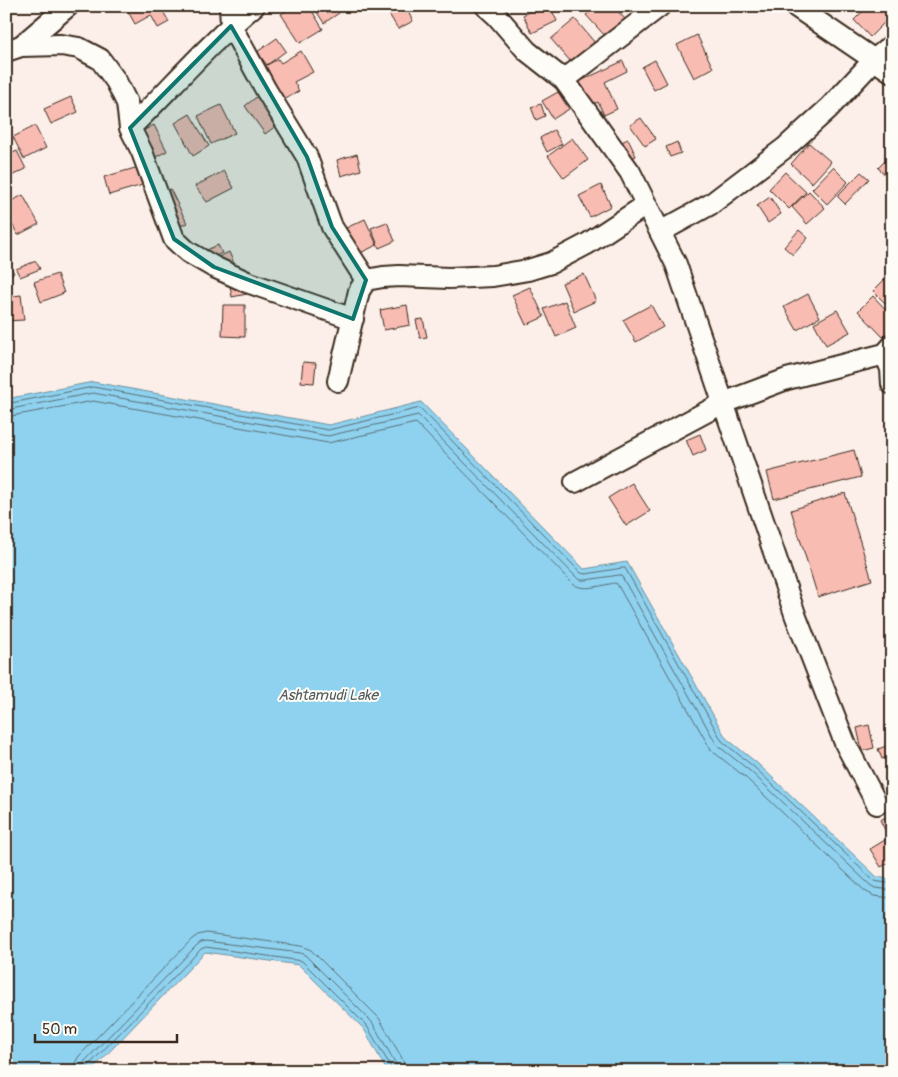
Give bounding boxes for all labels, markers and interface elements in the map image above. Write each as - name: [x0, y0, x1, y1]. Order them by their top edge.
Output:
- water label: Ashtamudi Lake: [278, 686, 379, 705]
- scale bar: [35, 1012, 178, 1044]
- text: 50 m: [42, 1020, 77, 1039]

